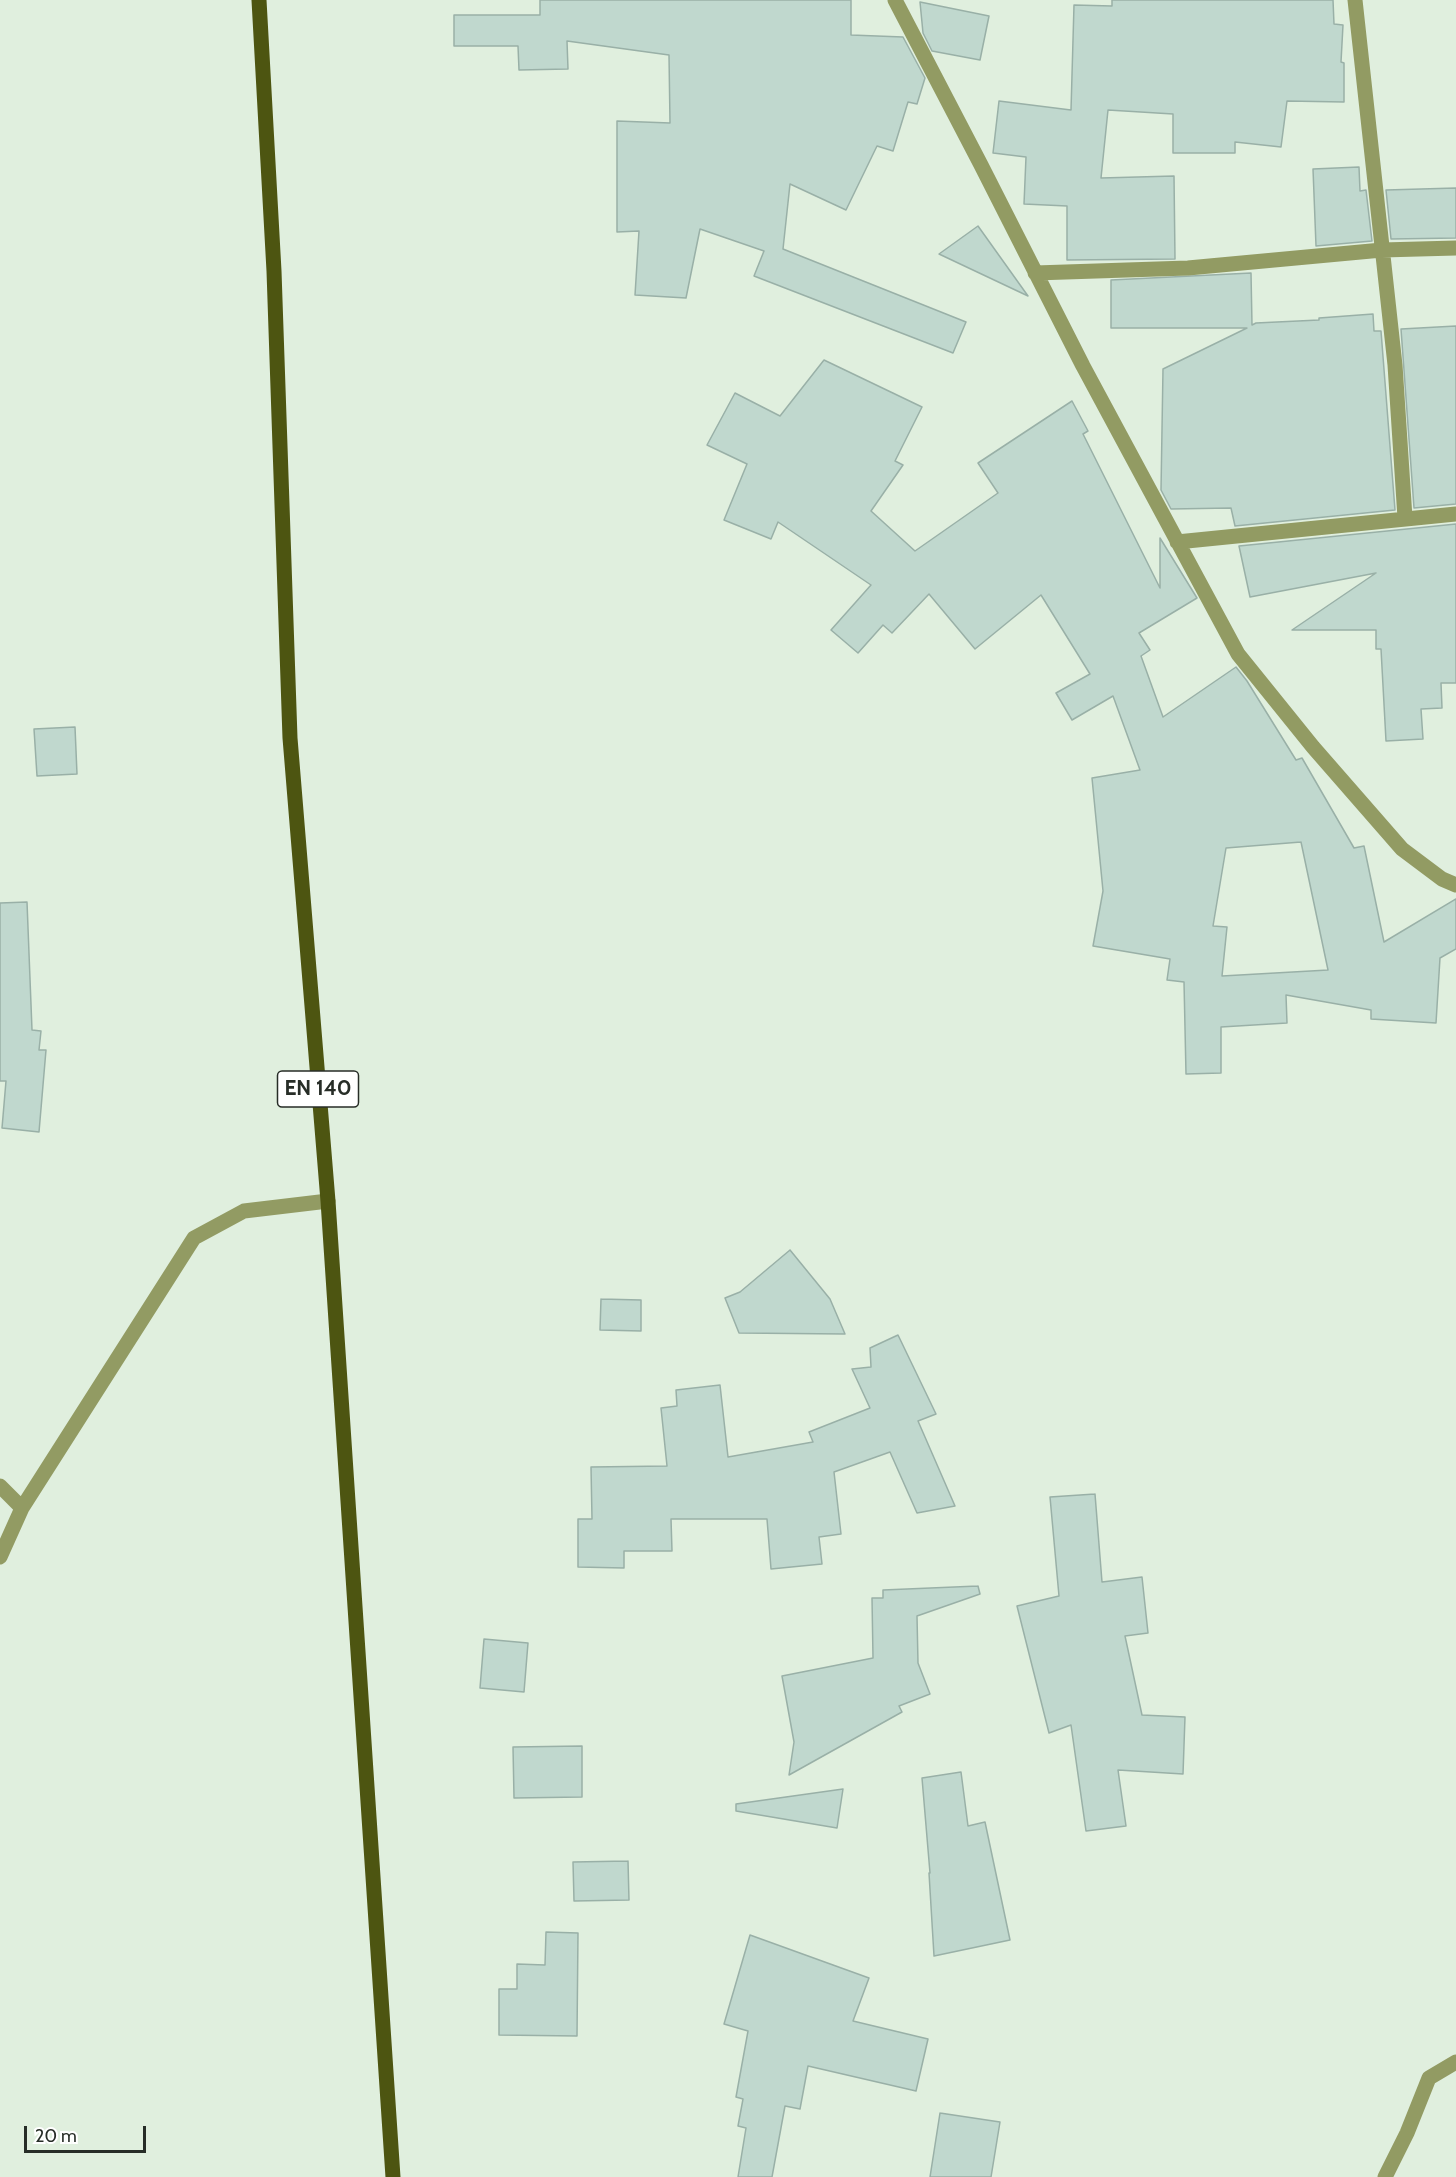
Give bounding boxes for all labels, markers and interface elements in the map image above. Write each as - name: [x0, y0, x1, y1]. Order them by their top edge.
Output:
- road number: EN 140: [278, 1071, 358, 1107]
- scale bar: [27, 2114, 148, 2152]
- text: 20 m: [35, 2125, 77, 2147]

